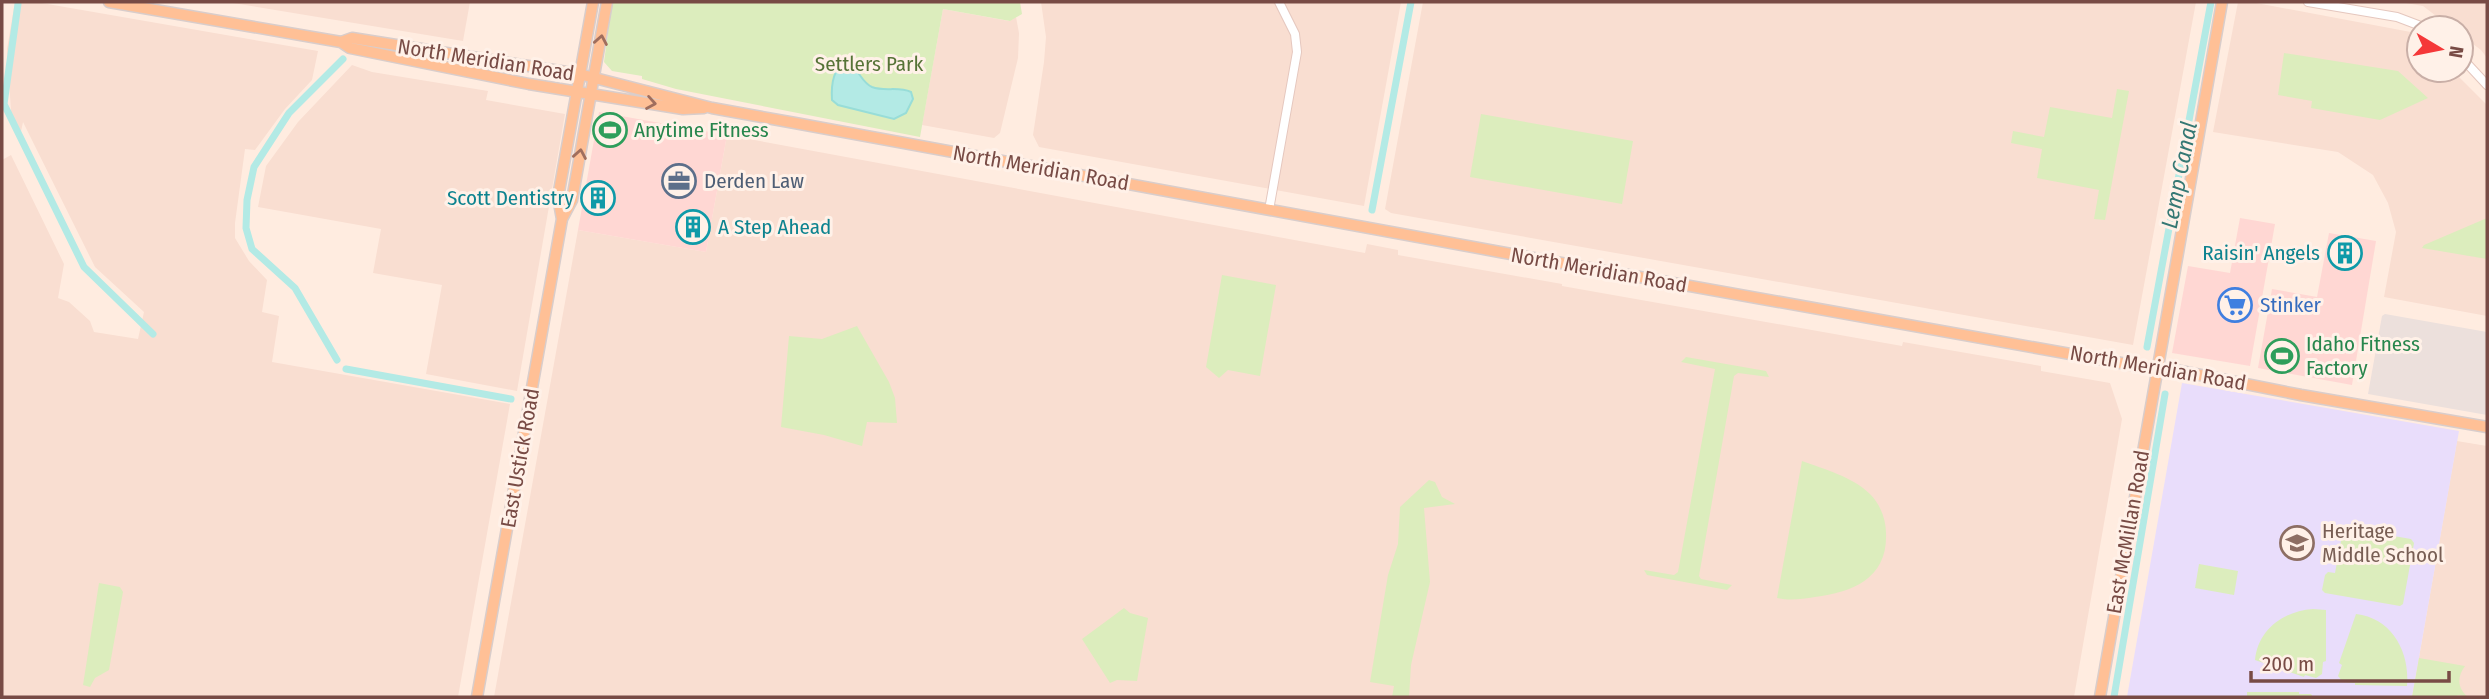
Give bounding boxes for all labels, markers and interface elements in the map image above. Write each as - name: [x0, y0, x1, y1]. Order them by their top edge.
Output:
- north arrow: [2405, 14, 2475, 84]
- street label: North Meridian Road: [396, 33, 576, 87]
- one-way arrow: [592, 34, 607, 46]
- text: N: [2444, 44, 2469, 59]
- park label: Settlers Park: [815, 51, 923, 77]
- one-way arrow: [645, 95, 657, 110]
- sports icon: Anytime Fitness: [591, 111, 629, 149]
- place label: Anytime Fitness: [634, 117, 769, 143]
- water label: Lemp Canal: [2155, 119, 2203, 231]
- street label: North Meridian Road: [951, 140, 1131, 196]
- one-way arrow: [572, 148, 587, 160]
- office icon: Derden Law: [660, 162, 698, 200]
- place label: Derden Law: [704, 168, 804, 194]
- building icon: Scott Dentistry: [579, 179, 617, 217]
- place label: Scott Dentistry: [447, 185, 575, 211]
- building icon: A Step Ahead: [674, 208, 712, 246]
- place label: A Step Ahead: [718, 214, 831, 240]
- building icon: Raisin' Angels: [2326, 234, 2364, 272]
- place label: Raisin' Angels: [2202, 240, 2320, 266]
- street label: North Meridian Road: [1509, 242, 1689, 298]
- supermarket icon: Stinker: [2216, 286, 2254, 324]
- place label: Stinker: [2260, 292, 2322, 318]
- place label: Idaho Fitness Factory: [2306, 331, 2420, 381]
- sports icon: Idaho Fitness Factory: [2263, 337, 2301, 375]
- street label: North Meridian Road: [2068, 340, 2248, 396]
- street label: East Ustick Road: [495, 386, 545, 530]
- street label: East McMillan Road: [2101, 448, 2155, 616]
- place label: Heritage Middle School: [2322, 518, 2444, 568]
- school or university icon: Heritage Middle School: [2278, 524, 2316, 562]
- scale bar: [2251, 640, 2449, 684]
- text: 200 m: [2262, 651, 2314, 677]

